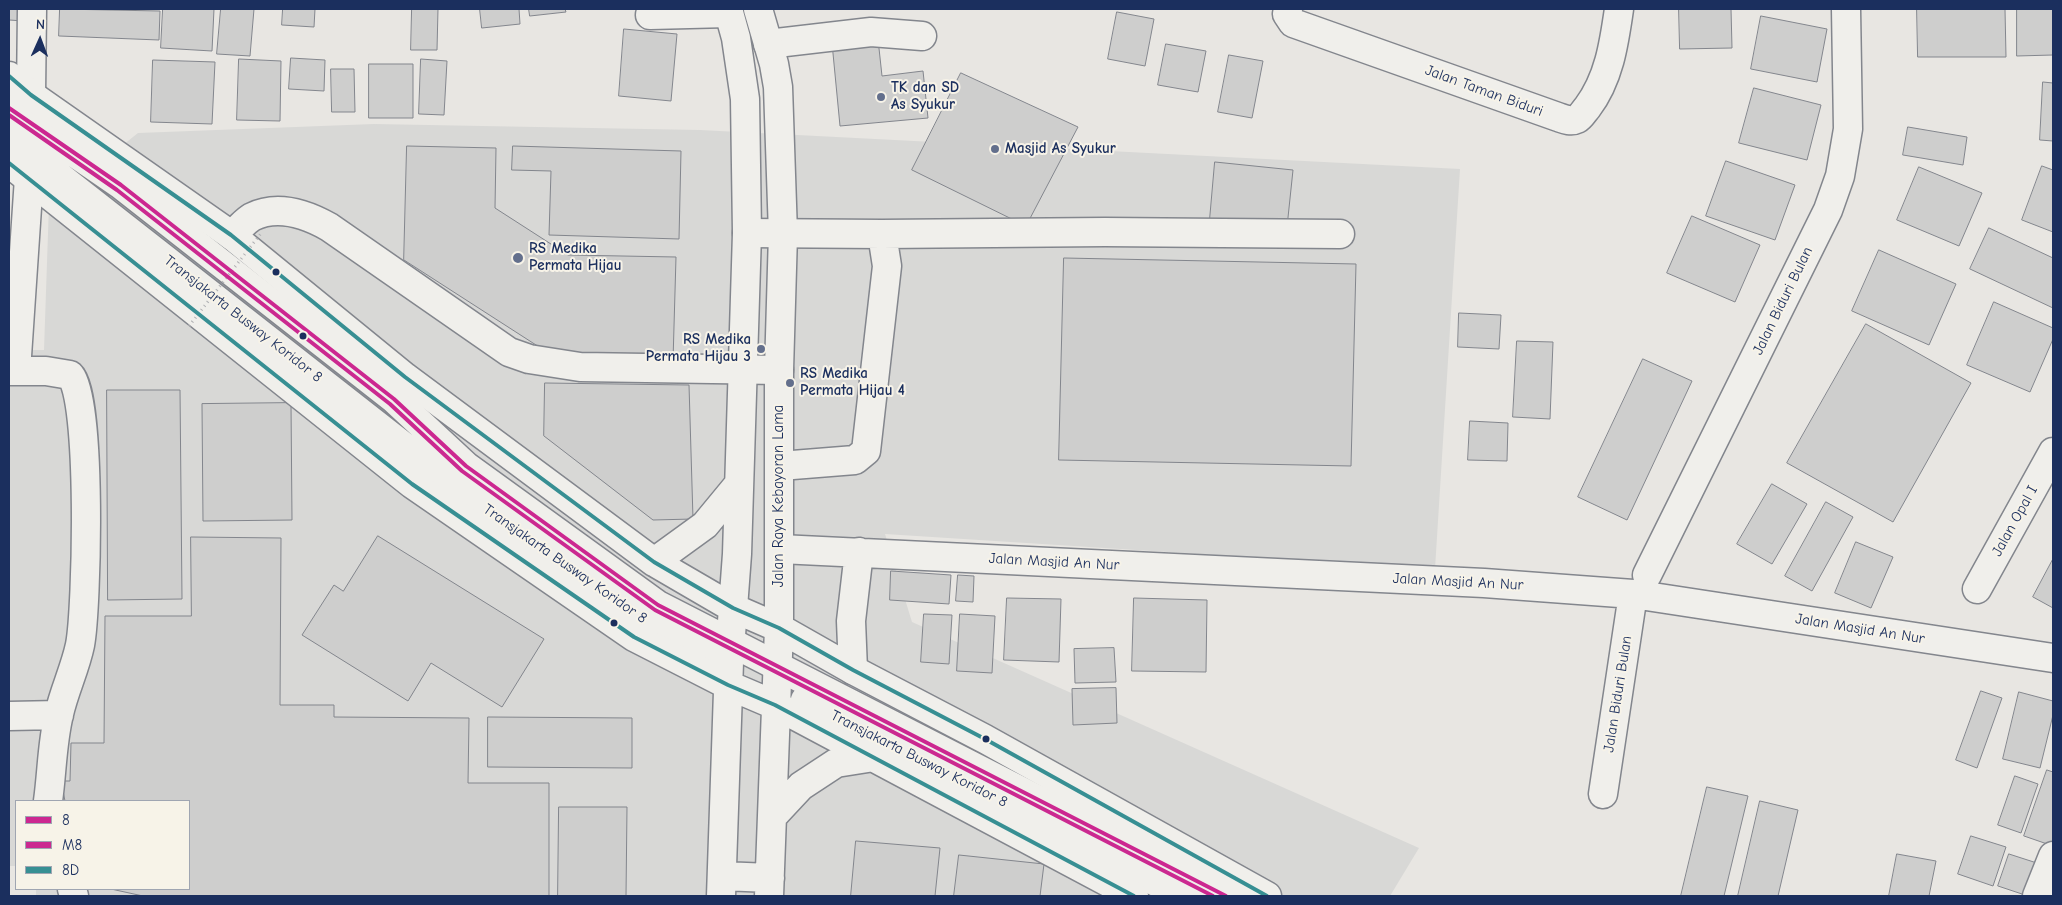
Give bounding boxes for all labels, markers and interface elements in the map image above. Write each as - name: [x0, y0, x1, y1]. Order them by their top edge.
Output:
- north arrow: [15, 15, 65, 65]
- text: N: [36, 16, 45, 33]
- street label: Jalan Taman Biduri: [1423, 61, 1545, 121]
- place label: TK dan SD As Syukur: [891, 79, 959, 114]
- marker: TK dan SD As Syukur: [875, 91, 887, 103]
- place label: Masjid As Syukur: [1005, 140, 1116, 158]
- marker: Masjid As Syukur: [989, 143, 1001, 155]
- place label: RS Medika Permata Hijau: [529, 240, 621, 275]
- street label: Jalan Biduri Bulan: [1749, 244, 1817, 358]
- marker: RS Medika Permata Hijau: [511, 251, 525, 265]
- street label: Transjakarta Busway Koridor 8: [160, 252, 326, 386]
- unlabelled marker: [271, 267, 281, 277]
- unlabelled marker: [298, 331, 308, 341]
- place label: RS Medika Permata Hijau 3: [646, 331, 751, 366]
- marker: RS Medika Permata Hijau 3: [755, 343, 767, 355]
- place label: RS Medika Permata Hijau 4: [800, 365, 905, 400]
- marker: RS Medika Permata Hijau 4: [784, 377, 796, 389]
- street label: Jalan Raya Kebayoran Lama: [770, 405, 788, 587]
- street label: Jalan Opal I: [1988, 482, 2042, 560]
- street label: Transjakarta Busway Koridor 8: [480, 500, 650, 628]
- street label: Jalan Masjid An Nur: [988, 550, 1120, 574]
- street label: Jalan Masjid An Nur: [1392, 570, 1524, 594]
- street label: Jalan Masjid An Nur: [1794, 610, 1926, 648]
- unlabelled marker: [609, 618, 619, 628]
- street label: Jalan Biduri Bulan: [1600, 634, 1636, 754]
- street label: Transjakarta Busway Koridor 8: [828, 707, 1010, 811]
- unlabelled marker: [981, 734, 991, 744]
- legend: [15, 800, 190, 890]
- text: 8: [62, 811, 70, 829]
- text: M8: [62, 836, 82, 854]
- text: 8D: [62, 861, 79, 879]

